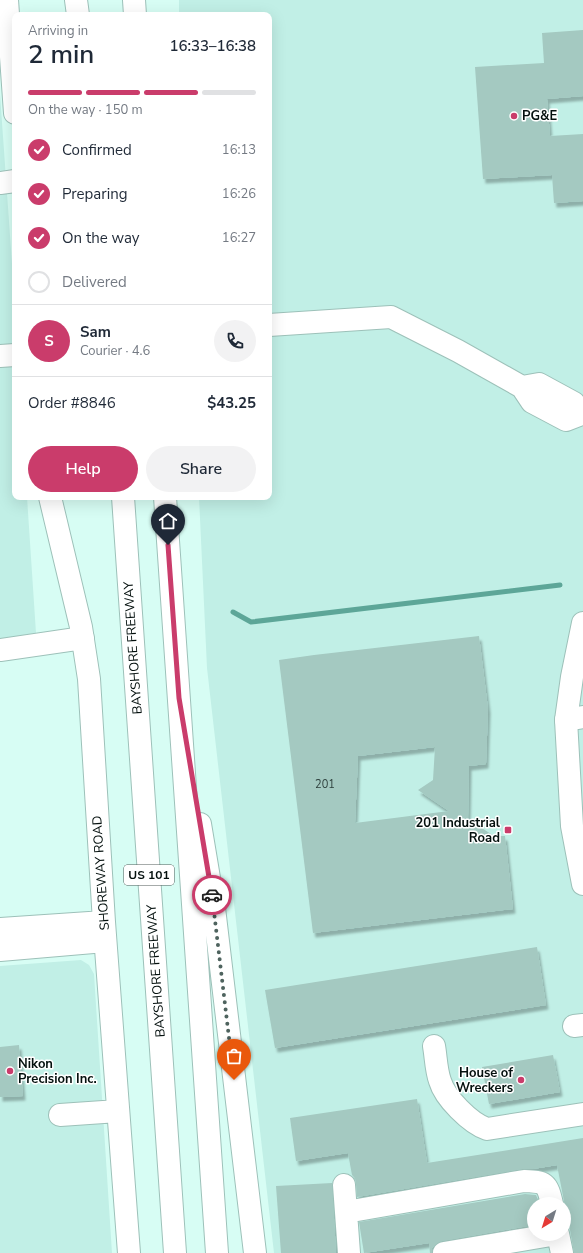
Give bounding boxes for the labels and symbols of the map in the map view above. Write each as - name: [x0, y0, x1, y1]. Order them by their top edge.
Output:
- place label: PG&E: [522, 107, 557, 125]
- marker: PG&E: [509, 111, 519, 121]
- pin: [151, 504, 185, 545]
- street label: BAYSHORE FREEWAY: [119, 581, 147, 715]
- house number: 201: [315, 777, 335, 792]
- place label: 201 Industrial Road: [416, 814, 501, 847]
- street label: SHOREWAY ROAD: [88, 815, 114, 931]
- marker: 201 Industrial Road: [503, 825, 513, 835]
- road number: US 101: [124, 865, 174, 885]
- courier: [192, 875, 232, 915]
- street label: BAYSHORE FREEWAY: [142, 904, 170, 1038]
- pin: [217, 1039, 251, 1080]
- place label: Nikon Precision Inc.: [18, 1055, 97, 1088]
- place label: House of Wreckers: [456, 1064, 513, 1097]
- marker: Nikon Precision Inc.: [5, 1066, 15, 1076]
- marker: House of Wreckers: [516, 1075, 526, 1085]
- north arrow: [527, 1197, 571, 1241]

